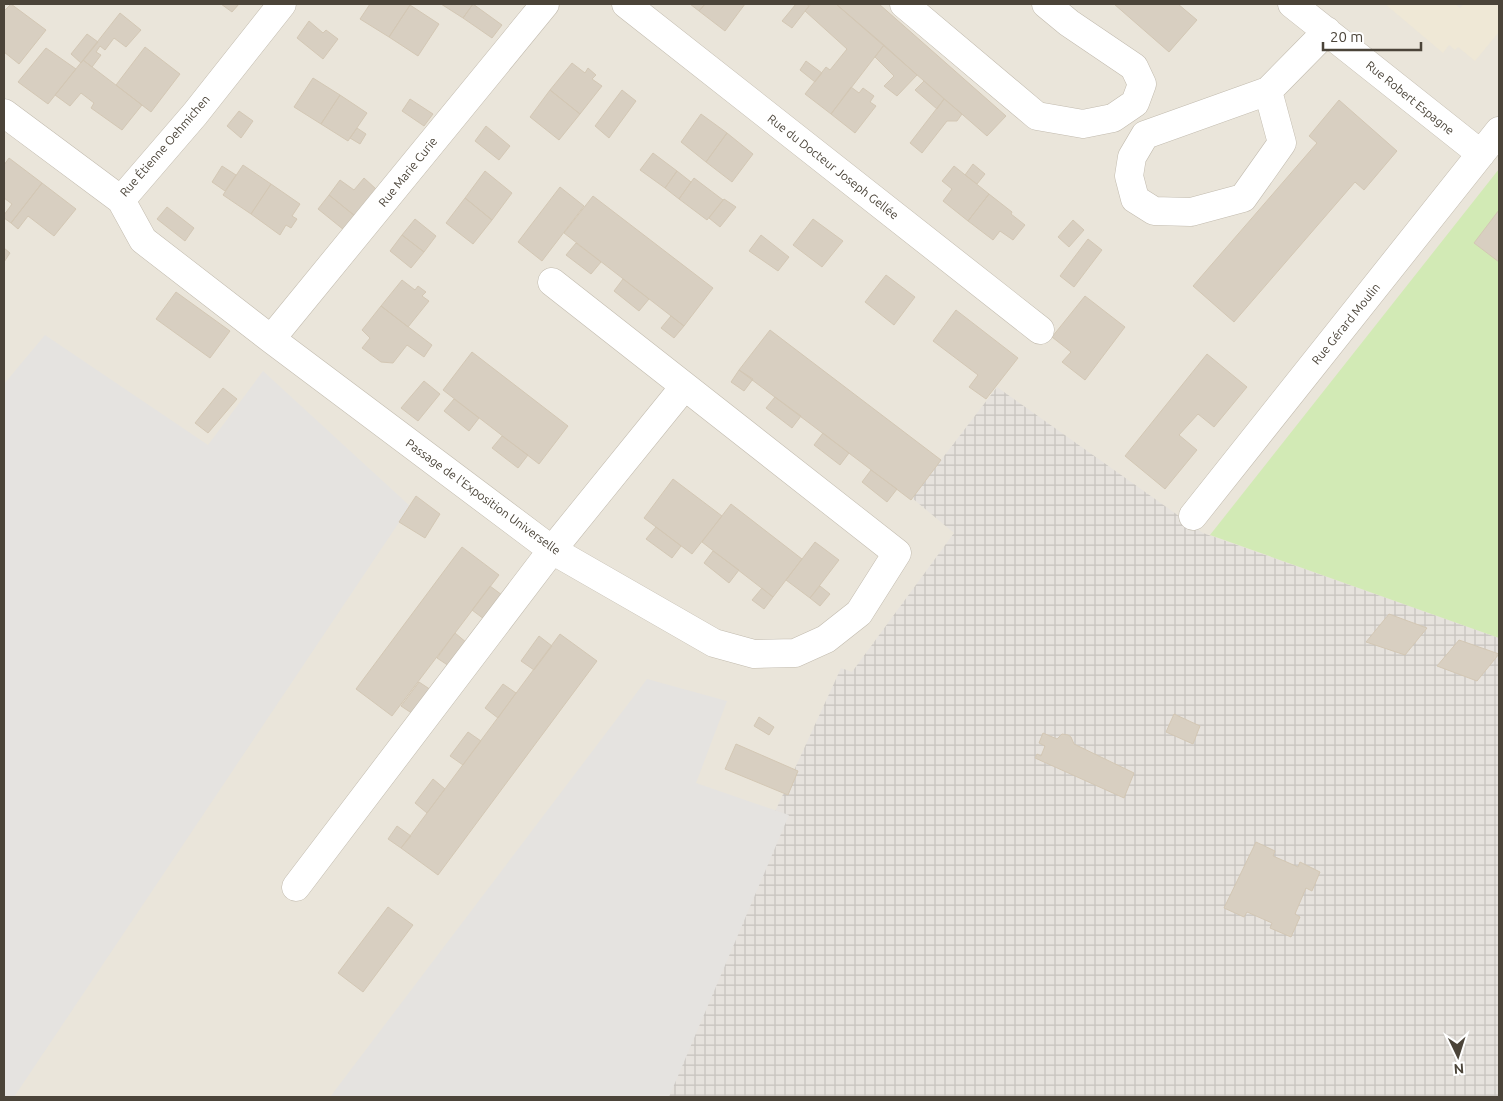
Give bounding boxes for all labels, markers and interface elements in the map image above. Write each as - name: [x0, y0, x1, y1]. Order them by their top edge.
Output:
- scale bar: [1323, 20, 1420, 52]
- text: 20 m: [1330, 28, 1363, 45]
- street label: Rue Robert Espagne: [1364, 58, 1457, 137]
- street label: Rue Étienne Oehmichen: [117, 92, 212, 199]
- street label: Rue du Docteur Joseph Gellée: [765, 112, 901, 222]
- street label: Rue Marie Curie: [376, 134, 440, 209]
- street label: Rue Gérard Moulin: [1309, 281, 1382, 367]
- street label: Passage de l'Exposition Universelle: [404, 436, 563, 557]
- north arrow: [1433, 1031, 1483, 1081]
- text: N: [1453, 1061, 1465, 1077]

